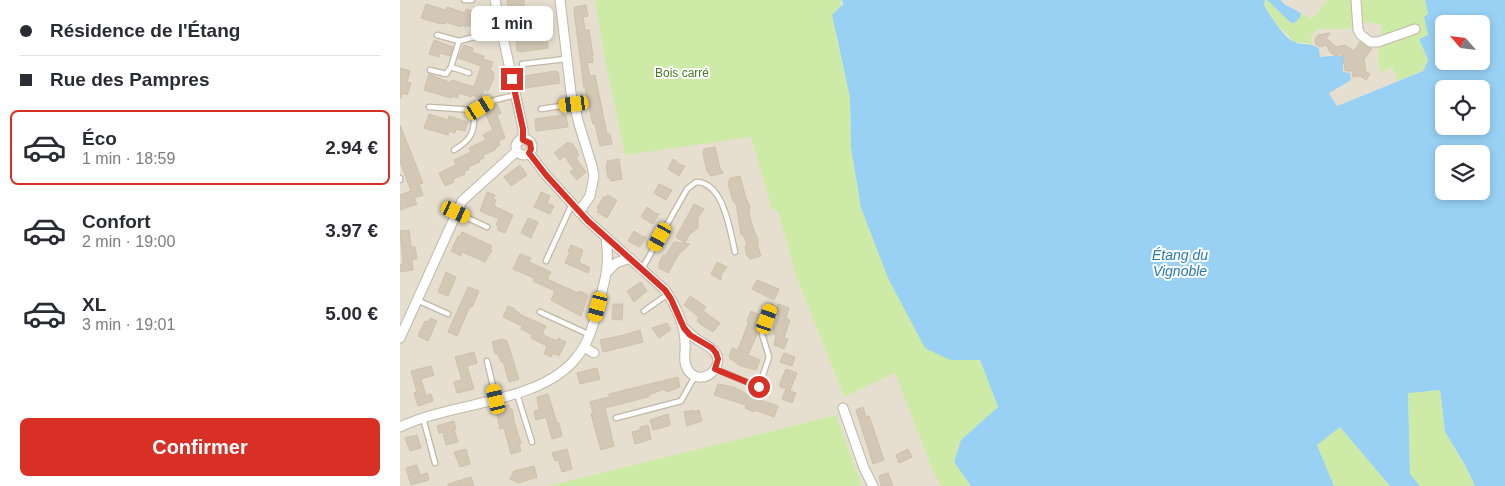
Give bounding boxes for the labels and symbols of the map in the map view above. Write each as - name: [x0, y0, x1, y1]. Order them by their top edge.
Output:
- callout: 1 min: [471, 7, 553, 42]
- north arrow: [1435, 15, 1490, 70]
- park label: Bois carré: [655, 66, 709, 80]
- route end: [501, 68, 523, 90]
- car: [463, 94, 496, 122]
- car: [558, 95, 589, 113]
- car: [439, 199, 472, 225]
- car: [646, 220, 673, 254]
- water label: Étang du Vignoble: [1152, 247, 1208, 279]
- car: [586, 291, 609, 323]
- car: [755, 302, 778, 336]
- route start: [748, 376, 770, 398]
- car: [485, 383, 506, 415]

